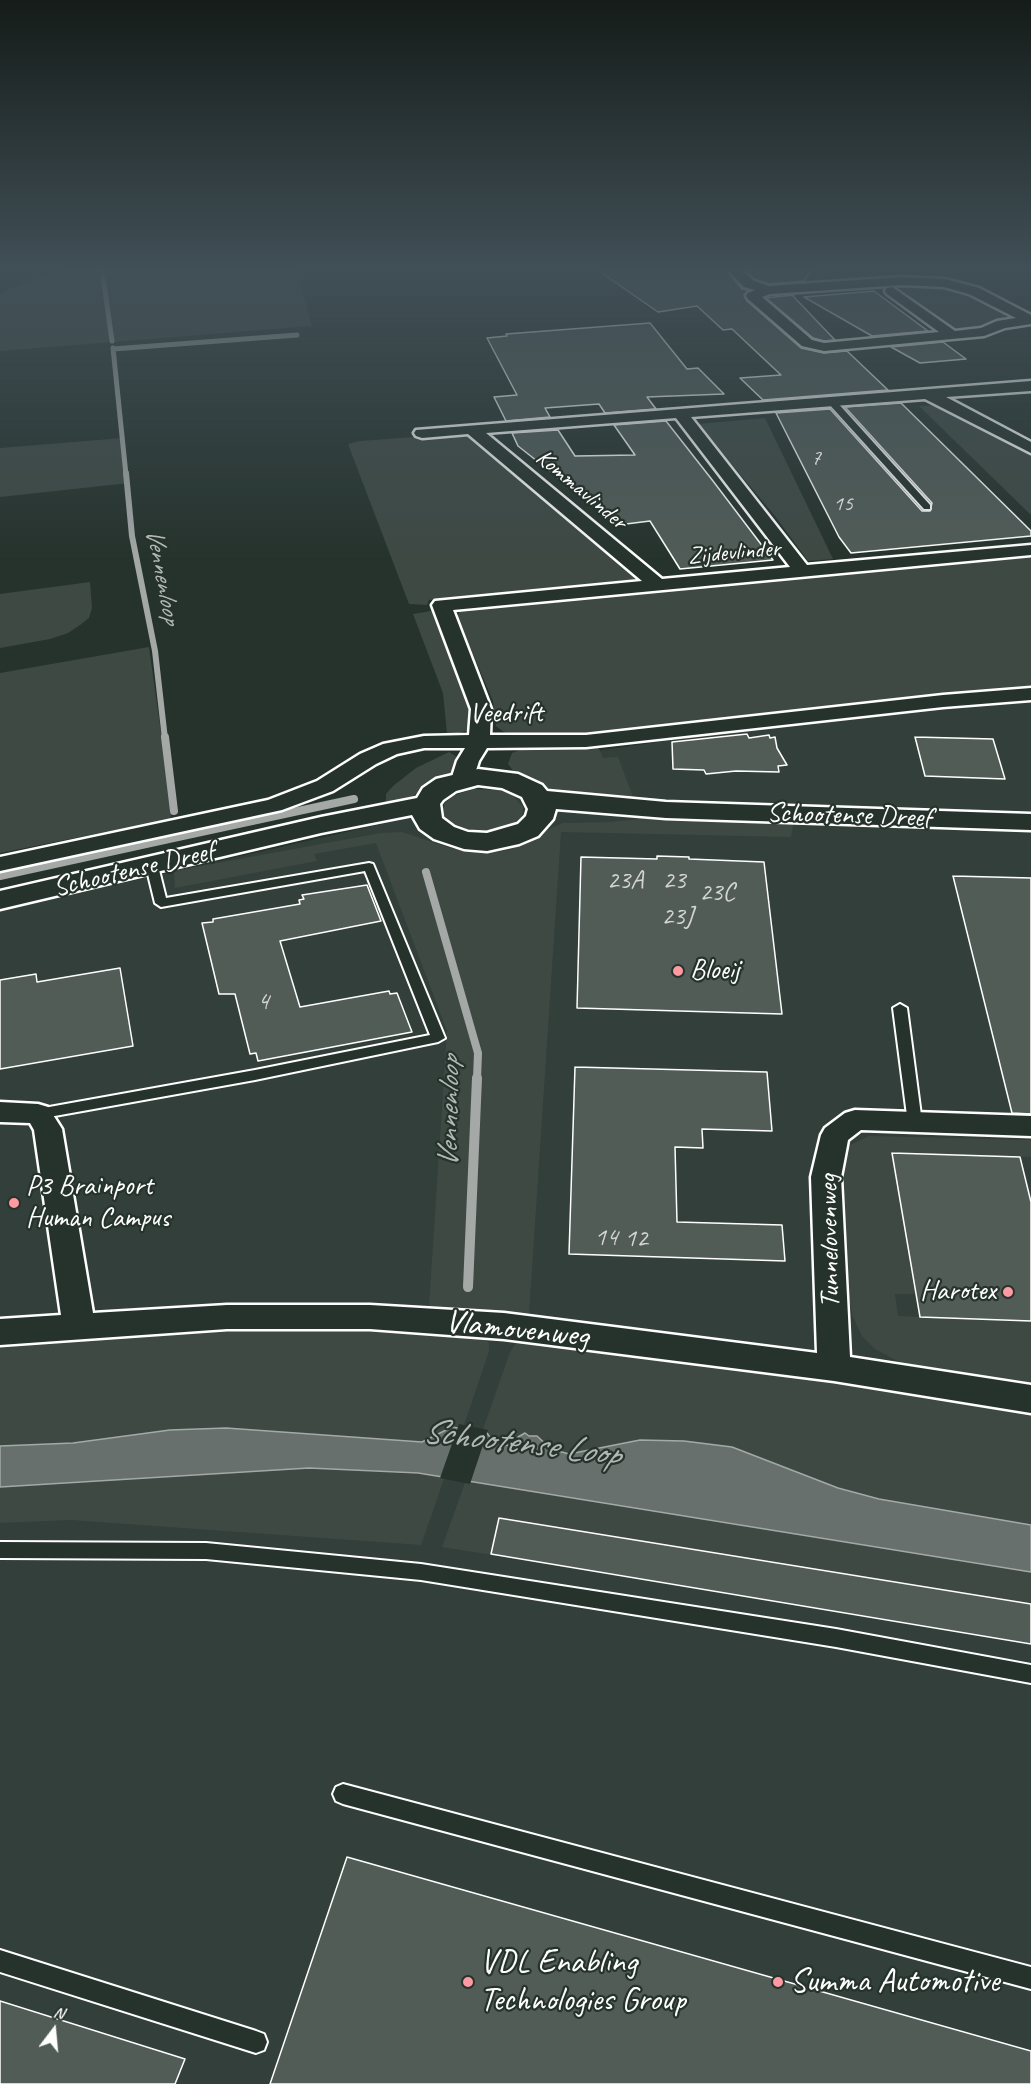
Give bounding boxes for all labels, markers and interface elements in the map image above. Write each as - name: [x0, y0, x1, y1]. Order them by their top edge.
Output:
- street label: Kommavlinder: [530, 444, 632, 536]
- house number: 7: [811, 445, 821, 471]
- house number: 15: [833, 491, 853, 517]
- water label: Vennenloop: [137, 526, 187, 626]
- street label: Zijdevlinder: [687, 535, 781, 571]
- street label: Veedrift: [469, 697, 543, 731]
- street label: Schootense Dreef: [766, 796, 932, 836]
- street label: Schootense Dreef: [50, 835, 218, 905]
- house number: 23A: [607, 865, 643, 897]
- house number: 23: [662, 865, 686, 897]
- house number: 23C: [699, 877, 735, 909]
- house number: 23J: [661, 901, 693, 933]
- place label: Bloeij: [690, 954, 740, 988]
- marker: Bloeij: [671, 964, 685, 978]
- house number: 4: [257, 986, 269, 1018]
- water label: Vennenloop: [431, 1056, 469, 1168]
- place label: P3 Brainport Human Campus: [26, 1170, 170, 1236]
- street label: Tunnelovenweg: [812, 1174, 848, 1308]
- marker: P3 Brainport Human Campus: [7, 1196, 21, 1210]
- house number: 14: [594, 1222, 618, 1254]
- house number: 12: [624, 1223, 648, 1255]
- place label: Harotex: [920, 1275, 996, 1309]
- marker: Harotex: [1001, 1285, 1015, 1299]
- street label: Vlamovenweg: [443, 1303, 591, 1357]
- water label: Schootense Loop: [420, 1410, 622, 1478]
- place label: VDL Enabling Technologies Group: [480, 1943, 685, 2021]
- place label: Summa Automotive: [790, 1962, 999, 2002]
- marker: VDL Enabling Technologies Group: [461, 1975, 475, 1989]
- marker: Summa Automotive: [771, 1975, 785, 1989]
- north arrow: [24, 2000, 84, 2060]
- text: N: [51, 2002, 66, 2024]

